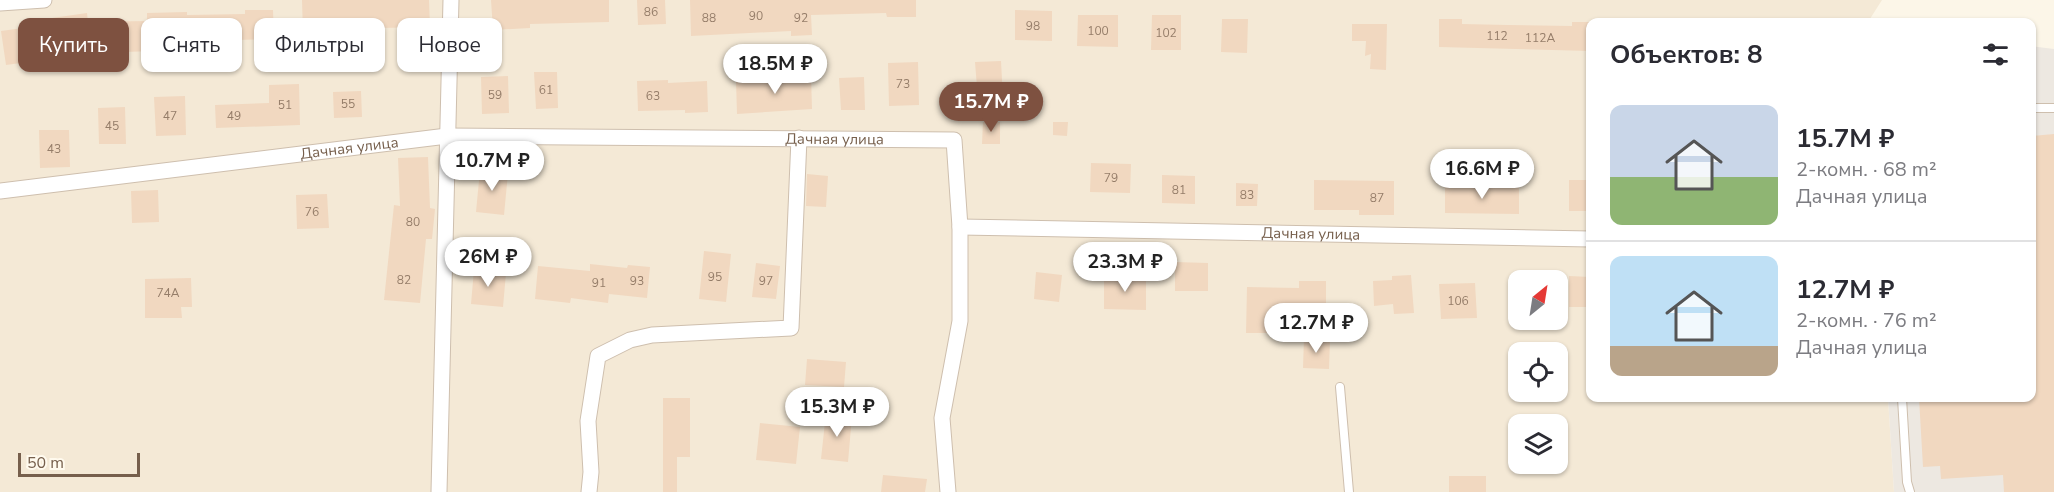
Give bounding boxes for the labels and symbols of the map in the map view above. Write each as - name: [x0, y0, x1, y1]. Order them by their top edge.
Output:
- house number: 86: [644, 4, 658, 20]
- house number: 90: [749, 8, 763, 24]
- house number: 88: [702, 10, 716, 26]
- house number: 92: [794, 10, 808, 26]
- house number: 98: [1026, 18, 1040, 34]
- house number: 100: [1087, 23, 1109, 39]
- house number: 102: [1155, 25, 1177, 41]
- house number: 112: [1486, 28, 1508, 44]
- house number: 112А: [1525, 30, 1555, 46]
- pin: 18.5M ₽: [720, 44, 830, 95]
- house number: 73: [896, 76, 910, 92]
- house number: 61: [539, 82, 553, 98]
- pin: 15.7M ₽: [936, 82, 1046, 133]
- house number: 59: [488, 87, 502, 103]
- house number: 63: [646, 88, 660, 104]
- house number: 55: [341, 96, 355, 112]
- house number: 51: [278, 97, 292, 113]
- house number: 47: [163, 108, 177, 124]
- house number: 49: [227, 108, 241, 124]
- house number: 45: [105, 118, 119, 134]
- street label: Дачная улица: [785, 129, 884, 149]
- street label: Дачная улица: [299, 132, 400, 164]
- house number: 43: [47, 141, 61, 157]
- pin: 10.7M ₽: [437, 141, 547, 192]
- pin: 16.6M ₽: [1427, 149, 1537, 200]
- house number: 79: [1104, 170, 1118, 186]
- house number: 81: [1172, 182, 1186, 198]
- house number: 83: [1240, 187, 1254, 203]
- house number: 87: [1370, 190, 1384, 206]
- house number: 76: [305, 204, 319, 220]
- house number: 80: [406, 214, 420, 230]
- street label: Дачная улица: [1261, 223, 1361, 245]
- pin: 26M ₽: [446, 237, 530, 288]
- pin: 23.3M ₽: [1070, 242, 1180, 293]
- house number: 95: [708, 269, 722, 285]
- north arrow: [1508, 270, 1568, 330]
- house number: 82: [397, 272, 411, 288]
- house number: 93: [630, 273, 644, 289]
- house number: 97: [759, 273, 773, 289]
- house number: 91: [592, 275, 606, 291]
- house number: 74А: [156, 285, 180, 301]
- house number: 106: [1447, 293, 1469, 309]
- pin: 12.7M ₽: [1261, 303, 1371, 354]
- pin: 15.3M ₽: [782, 387, 892, 438]
- scale bar: [18, 450, 140, 478]

